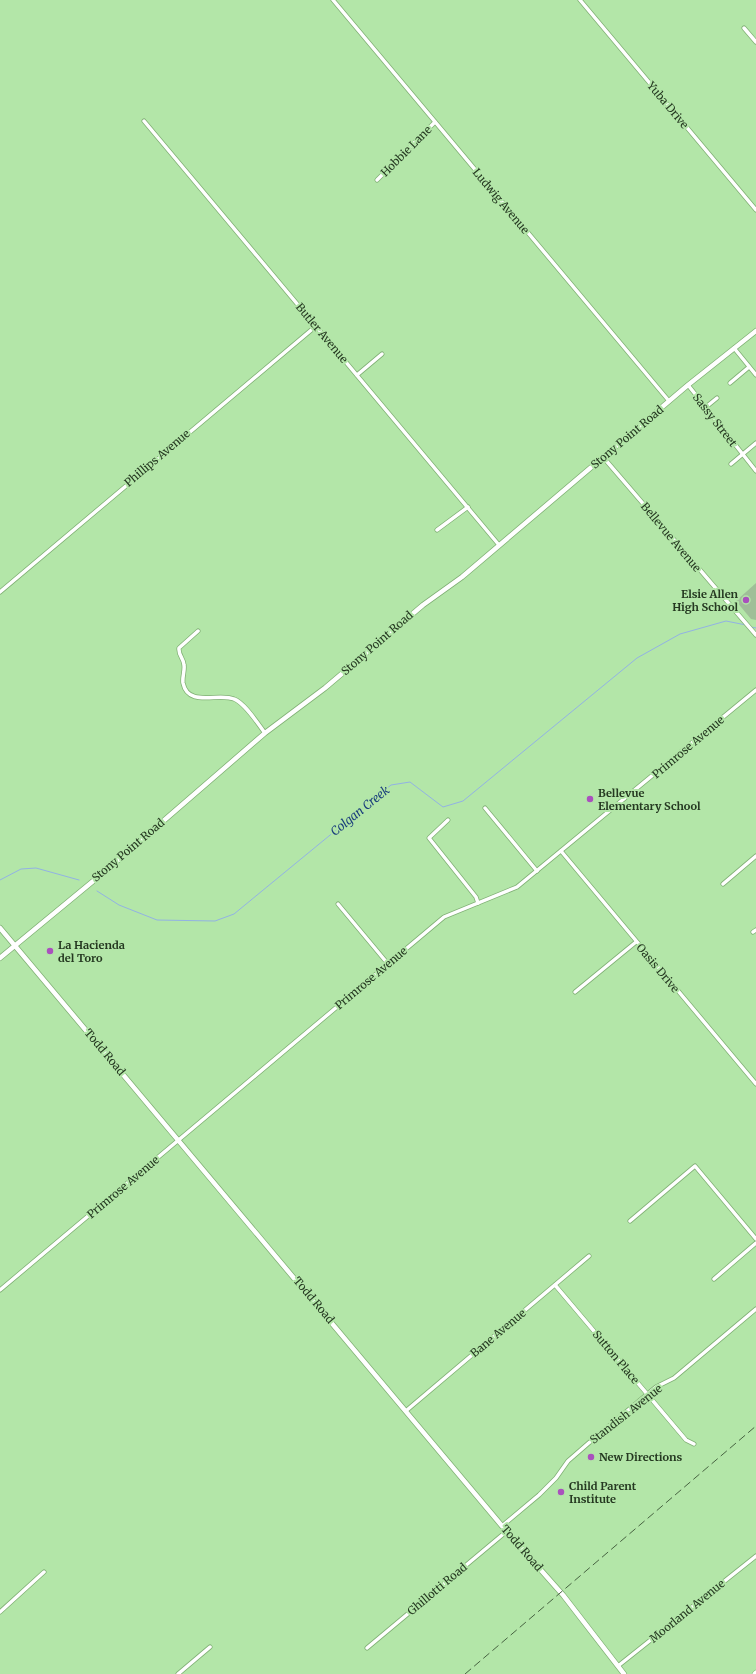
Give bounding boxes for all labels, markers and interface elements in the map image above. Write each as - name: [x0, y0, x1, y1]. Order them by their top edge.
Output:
- street label: Yuba Drive: [644, 78, 692, 132]
- street label: Hobbie Lane: [378, 122, 435, 179]
- street label: Ludwig Avenue: [470, 166, 533, 237]
- street label: Butler Avenue: [293, 300, 351, 366]
- street label: Sassy Street: [690, 391, 741, 450]
- street label: Stony Point Road: [588, 402, 666, 471]
- street label: Phillips Avenue: [121, 426, 193, 489]
- street label: Bellevue Avenue: [638, 499, 704, 575]
- place label: Elsie Allen High School: [672, 587, 739, 614]
- marker: Elsie Allen High School: [741, 595, 751, 605]
- street label: Stony Point Road: [338, 608, 416, 678]
- street label: Primrose Avenue: [649, 713, 727, 781]
- water label: Colgan Creek: [327, 782, 393, 839]
- place label: Bellevue Elementary School: [598, 786, 701, 813]
- marker: Bellevue Elementary School: [585, 794, 595, 804]
- street label: Stony Point Road: [89, 815, 167, 884]
- place label: La Hacienda del Toro: [58, 938, 125, 965]
- street label: Oasis Drive: [634, 941, 683, 995]
- street label: Primrose Avenue: [332, 944, 410, 1012]
- marker: La Hacienda del Toro: [45, 946, 55, 956]
- street label: Todd Road: [81, 1026, 129, 1078]
- street label: Primrose Avenue: [84, 1153, 162, 1221]
- street label: Todd Road: [290, 1274, 338, 1326]
- street label: Bane Avenue: [468, 1306, 529, 1360]
- street label: Sutton Place: [590, 1327, 643, 1387]
- street label: Standish Avenue: [587, 1381, 665, 1447]
- place label: New Directions: [599, 1450, 683, 1464]
- marker: New Directions: [586, 1452, 596, 1462]
- place label: Child Parent Institute: [569, 1479, 637, 1506]
- marker: Child Parent Institute: [556, 1487, 566, 1497]
- street label: Todd Road: [498, 1522, 546, 1574]
- street label: Ghillotti Road: [404, 1560, 470, 1618]
- street label: Moorland Avenue: [646, 1576, 728, 1646]

